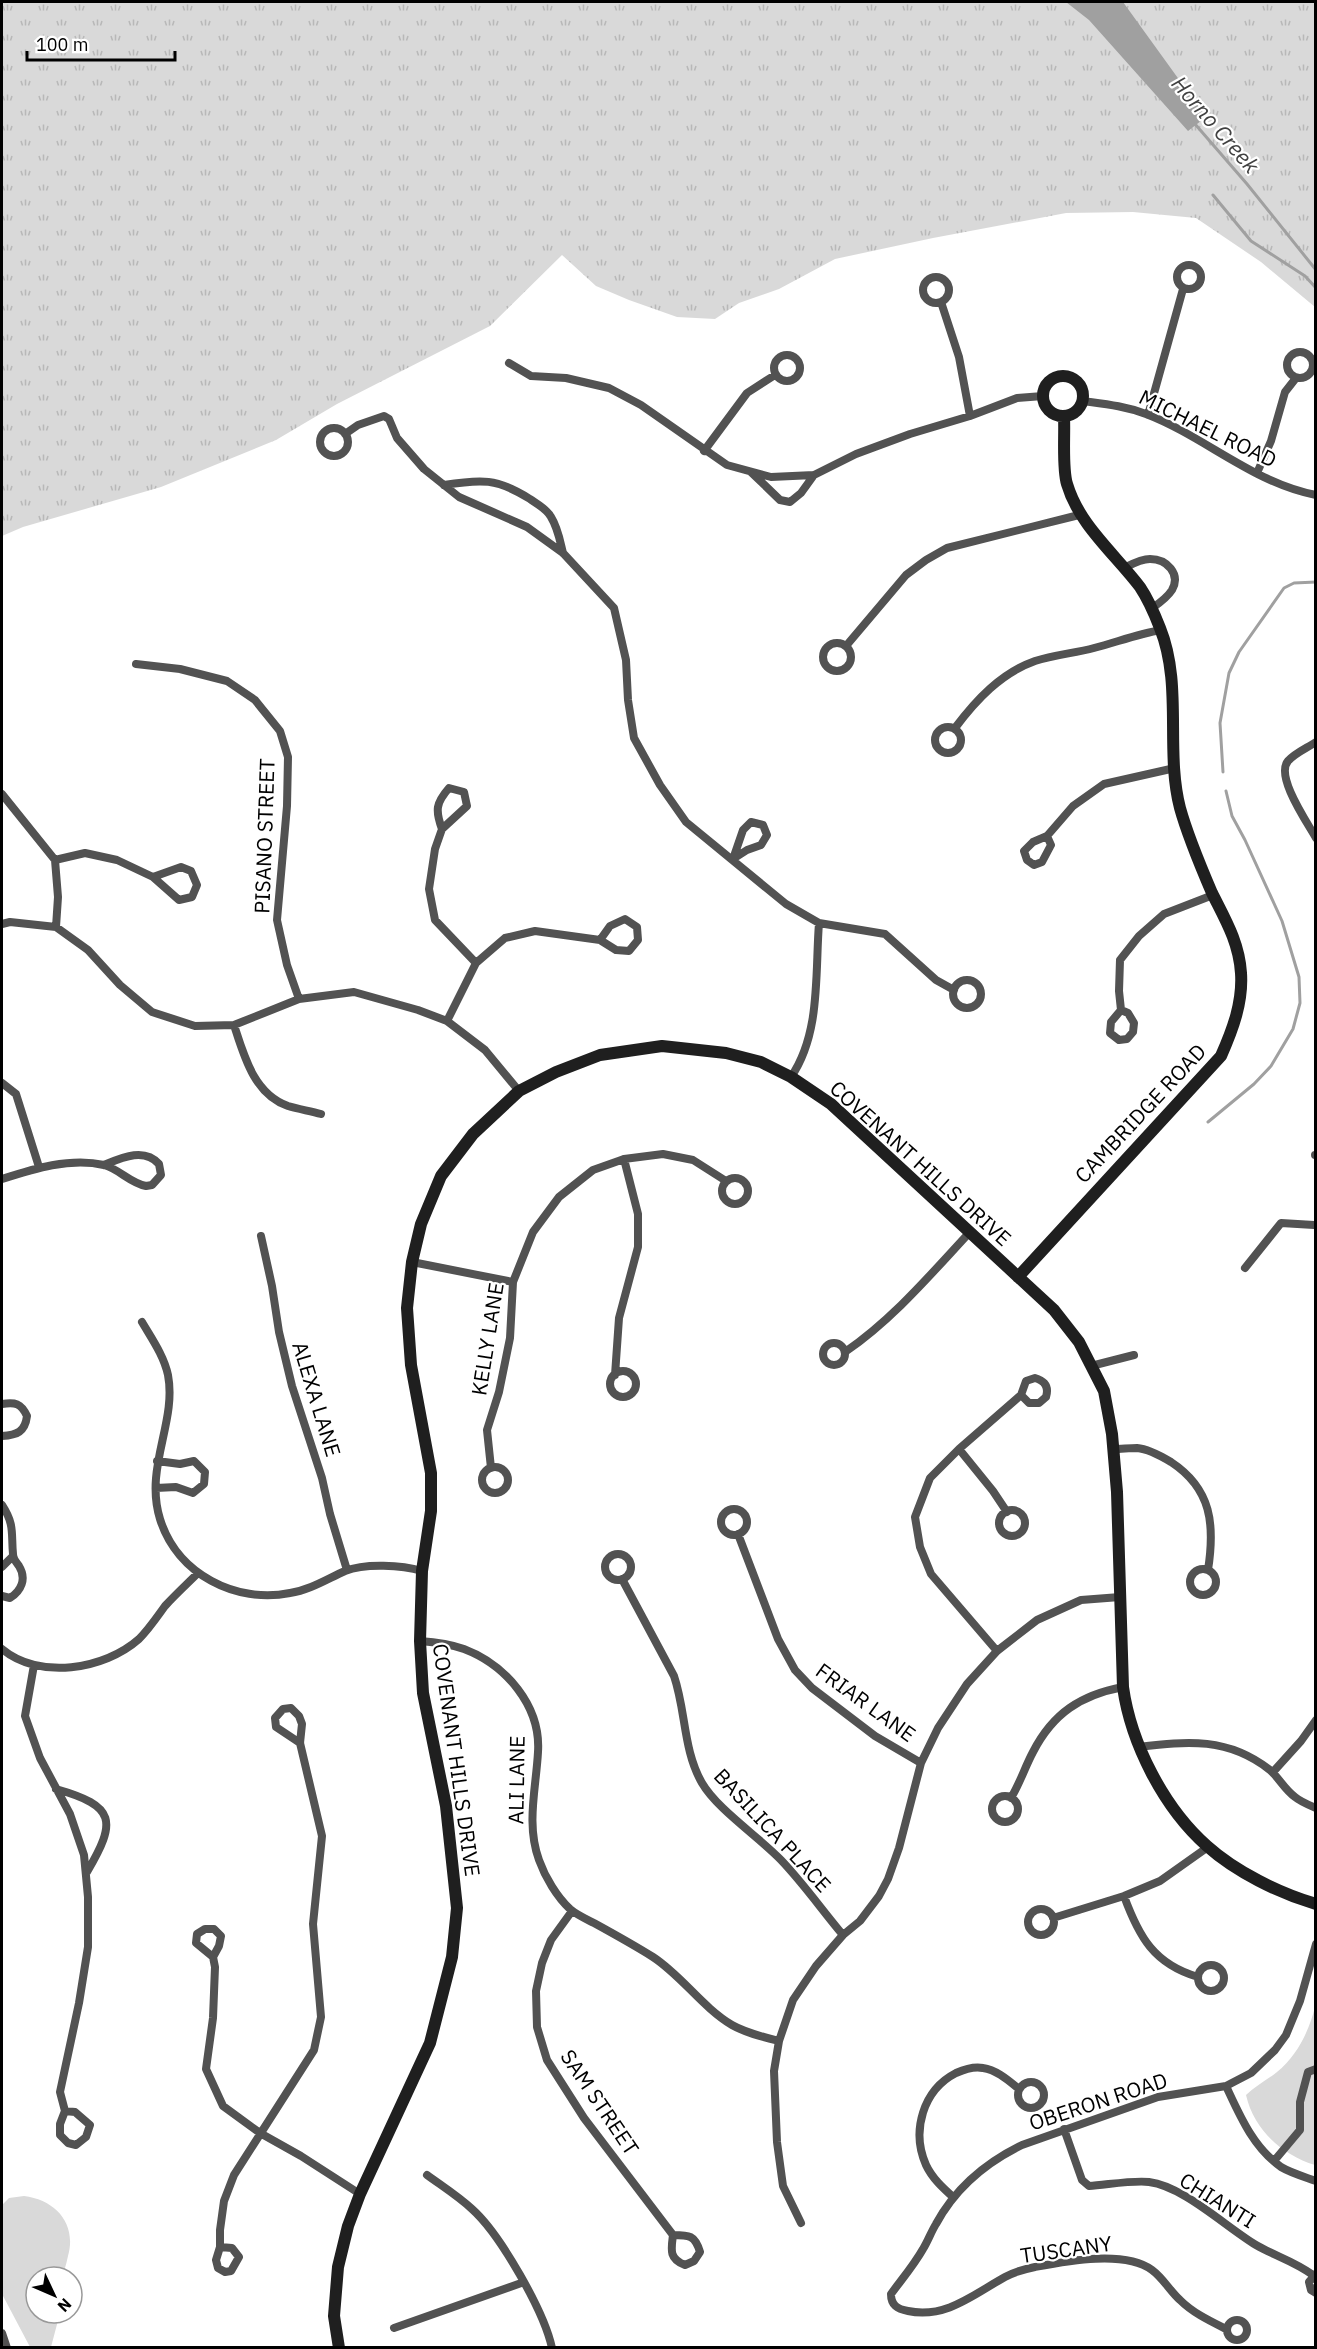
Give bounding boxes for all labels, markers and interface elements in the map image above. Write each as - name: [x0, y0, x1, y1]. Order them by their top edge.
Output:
- scale bar: [27, 24, 176, 62]
- text: 100 m: [36, 33, 88, 56]
- water label: Horno Creek: [1166, 69, 1267, 179]
- street label: MICHAEL ROAD: [1135, 383, 1281, 473]
- street label: PISANO STREET: [247, 758, 281, 914]
- street label: CAMBRIDGE ROAD: [1068, 1038, 1212, 1188]
- street label: COVENANT HILLS DRIVE: [824, 1074, 1018, 1252]
- street label: KELLY LANE: [464, 1281, 510, 1397]
- street label: ALEXA LANE: [286, 1338, 348, 1460]
- street label: COVENANT HILLS DRIVE: [427, 1642, 487, 1878]
- street label: FRIAR LANE: [810, 1656, 922, 1748]
- street label: ALI LANE: [501, 1735, 531, 1825]
- street label: BASILICA PLACE: [708, 1762, 838, 1898]
- street label: SAM STREET: [554, 2044, 646, 2160]
- street label: OBERON ROAD: [1025, 2065, 1171, 2137]
- street label: CHIANTI: [1175, 2166, 1261, 2234]
- street label: TUSCANY: [1018, 2229, 1114, 2269]
- north arrow: [24, 2265, 84, 2325]
- text: N: [54, 2294, 76, 2317]

